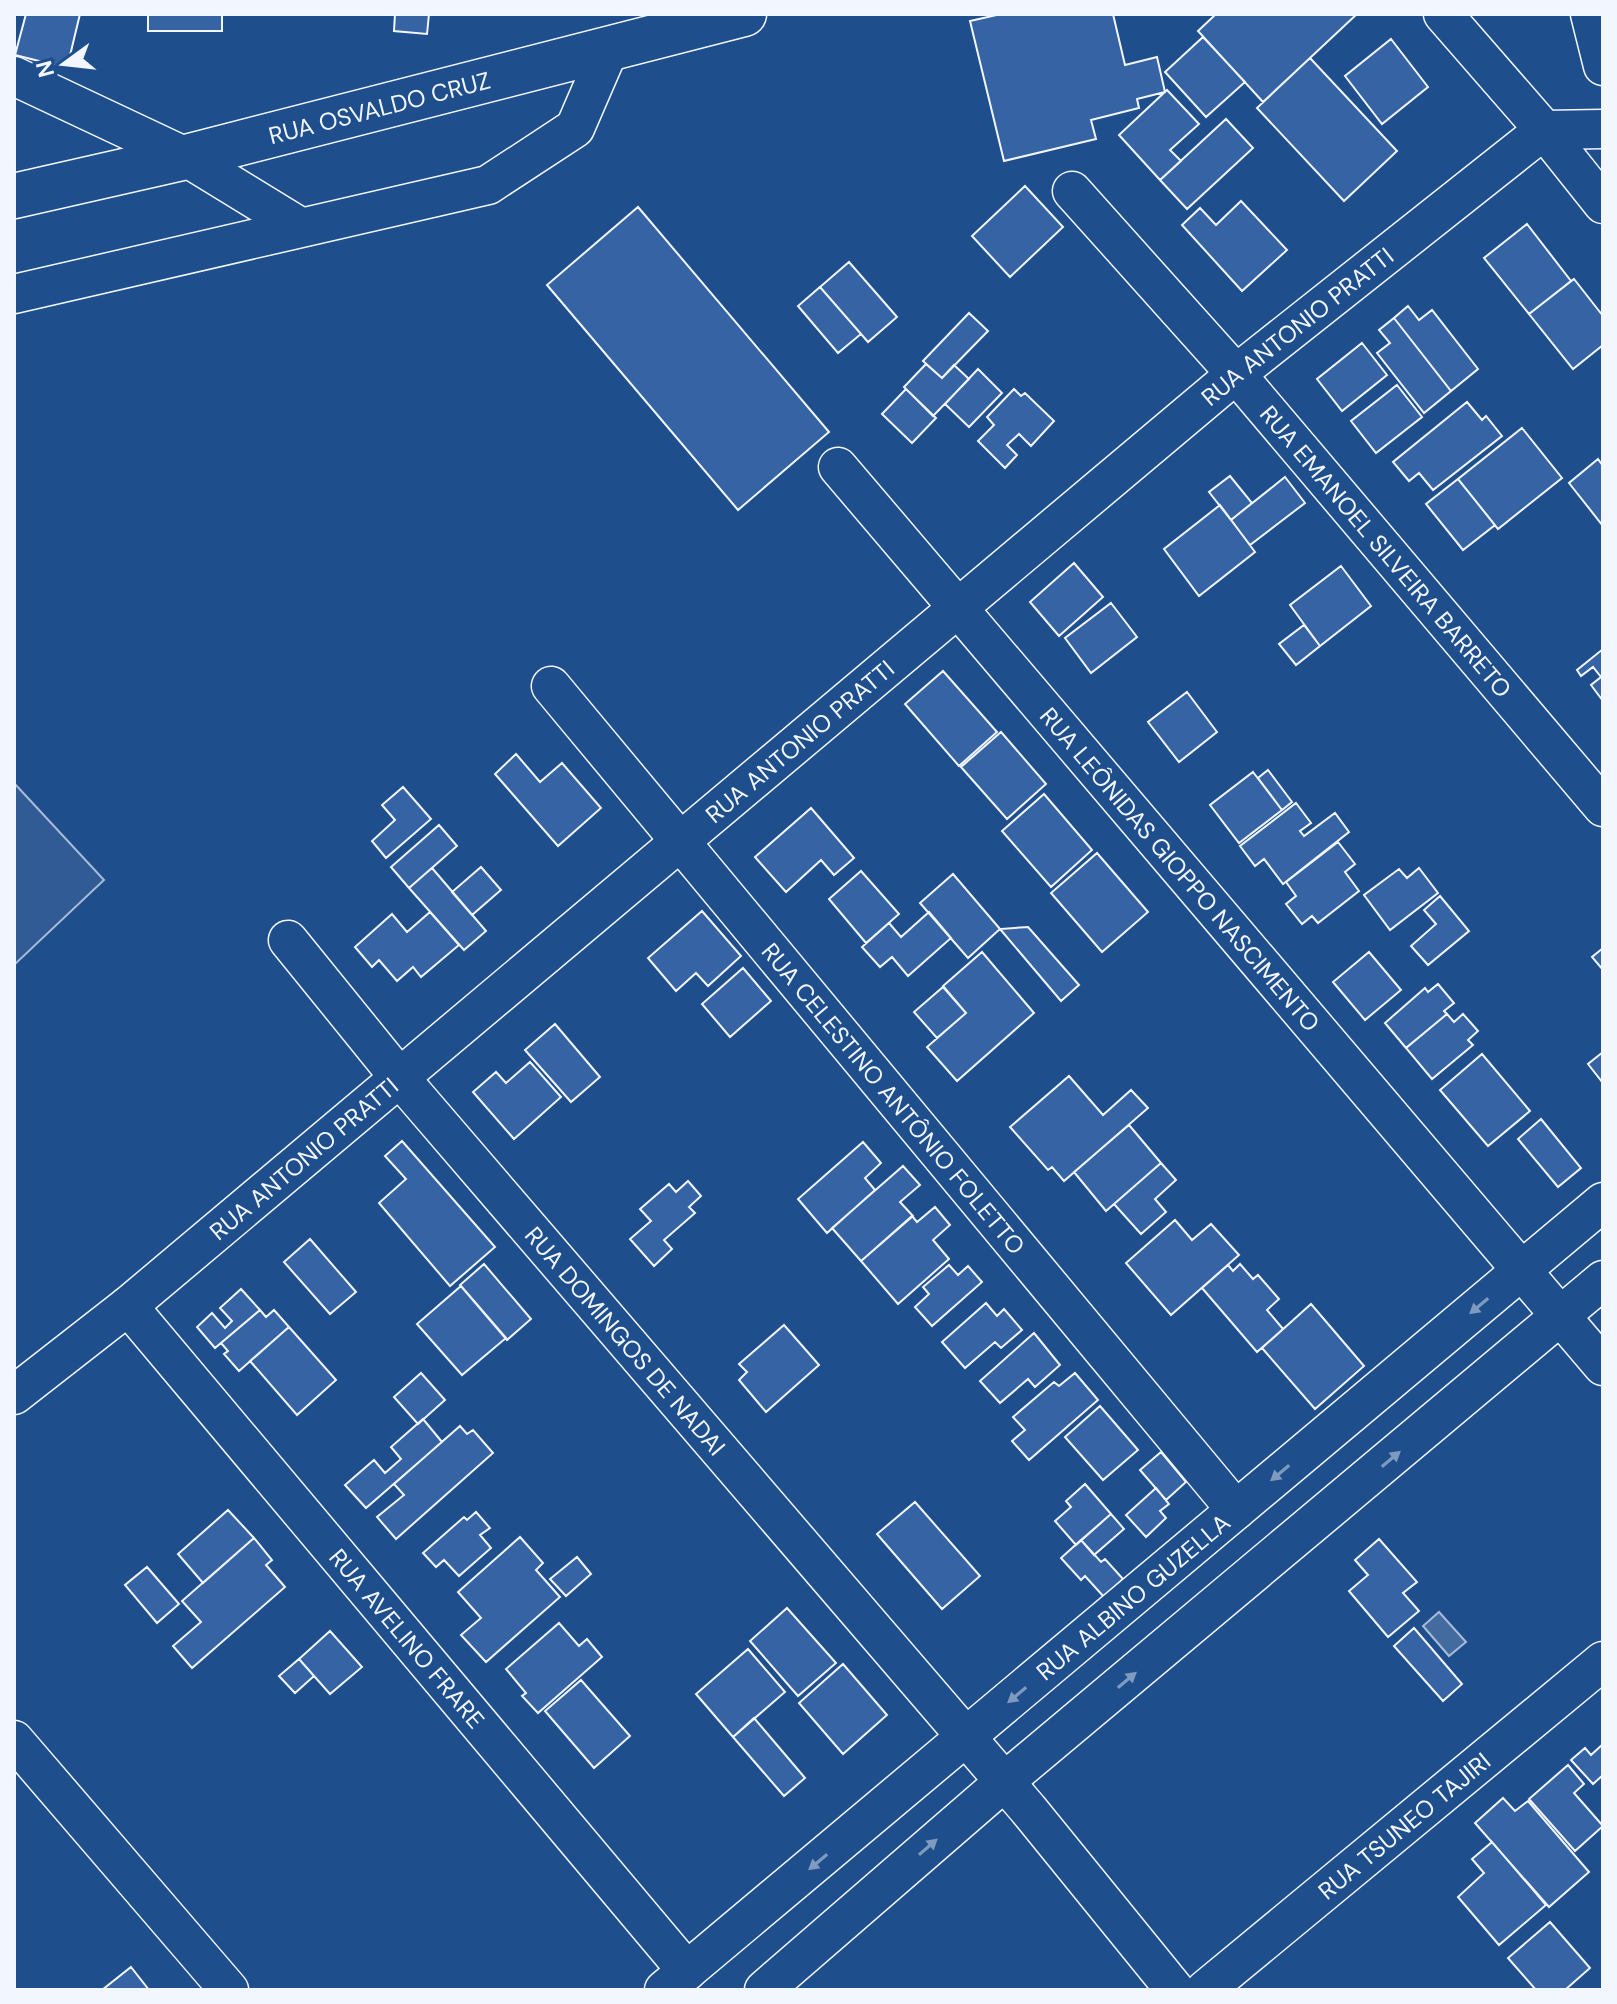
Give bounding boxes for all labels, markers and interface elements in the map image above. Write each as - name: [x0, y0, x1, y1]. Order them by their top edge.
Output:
- north arrow: [24, 24, 104, 104]
- text: N: [29, 58, 61, 81]
- street label: RUA OSVALDO CRUZ: [265, 64, 493, 151]
- street label: RUA ANTONIO PRATTI: [1195, 240, 1399, 412]
- street label: RUA EMANOEL SILVEIRA BARRETO: [1254, 399, 1519, 704]
- street label: RUA ANTONIO PRATTI: [699, 653, 900, 829]
- street label: RUA LEÔNIDAS GIOPPO NASCIMENTO: [1034, 701, 1327, 1038]
- street label: RUA CELESTINO ANTÔNIO FOLETTO: [755, 936, 1032, 1260]
- street label: RUA ANTONIO PRATTI: [203, 1070, 404, 1247]
- street label: RUA DOMINGOS DE NADAI: [519, 1220, 733, 1462]
- one-way arrow: [1469, 1297, 1489, 1314]
- one-way arrow: [1381, 1451, 1401, 1468]
- one-way arrow: [1270, 1464, 1290, 1481]
- street label: RUA ALBINO GUZELLA: [1030, 1506, 1236, 1687]
- street label: RUA AVELINO FRARE: [323, 1542, 492, 1735]
- one-way arrow: [1117, 1672, 1137, 1689]
- one-way arrow: [1007, 1686, 1027, 1703]
- street label: RUA TSUNEO TAJIRI: [1311, 1745, 1496, 1906]
- one-way arrow: [918, 1839, 938, 1856]
- one-way arrow: [808, 1853, 828, 1870]

